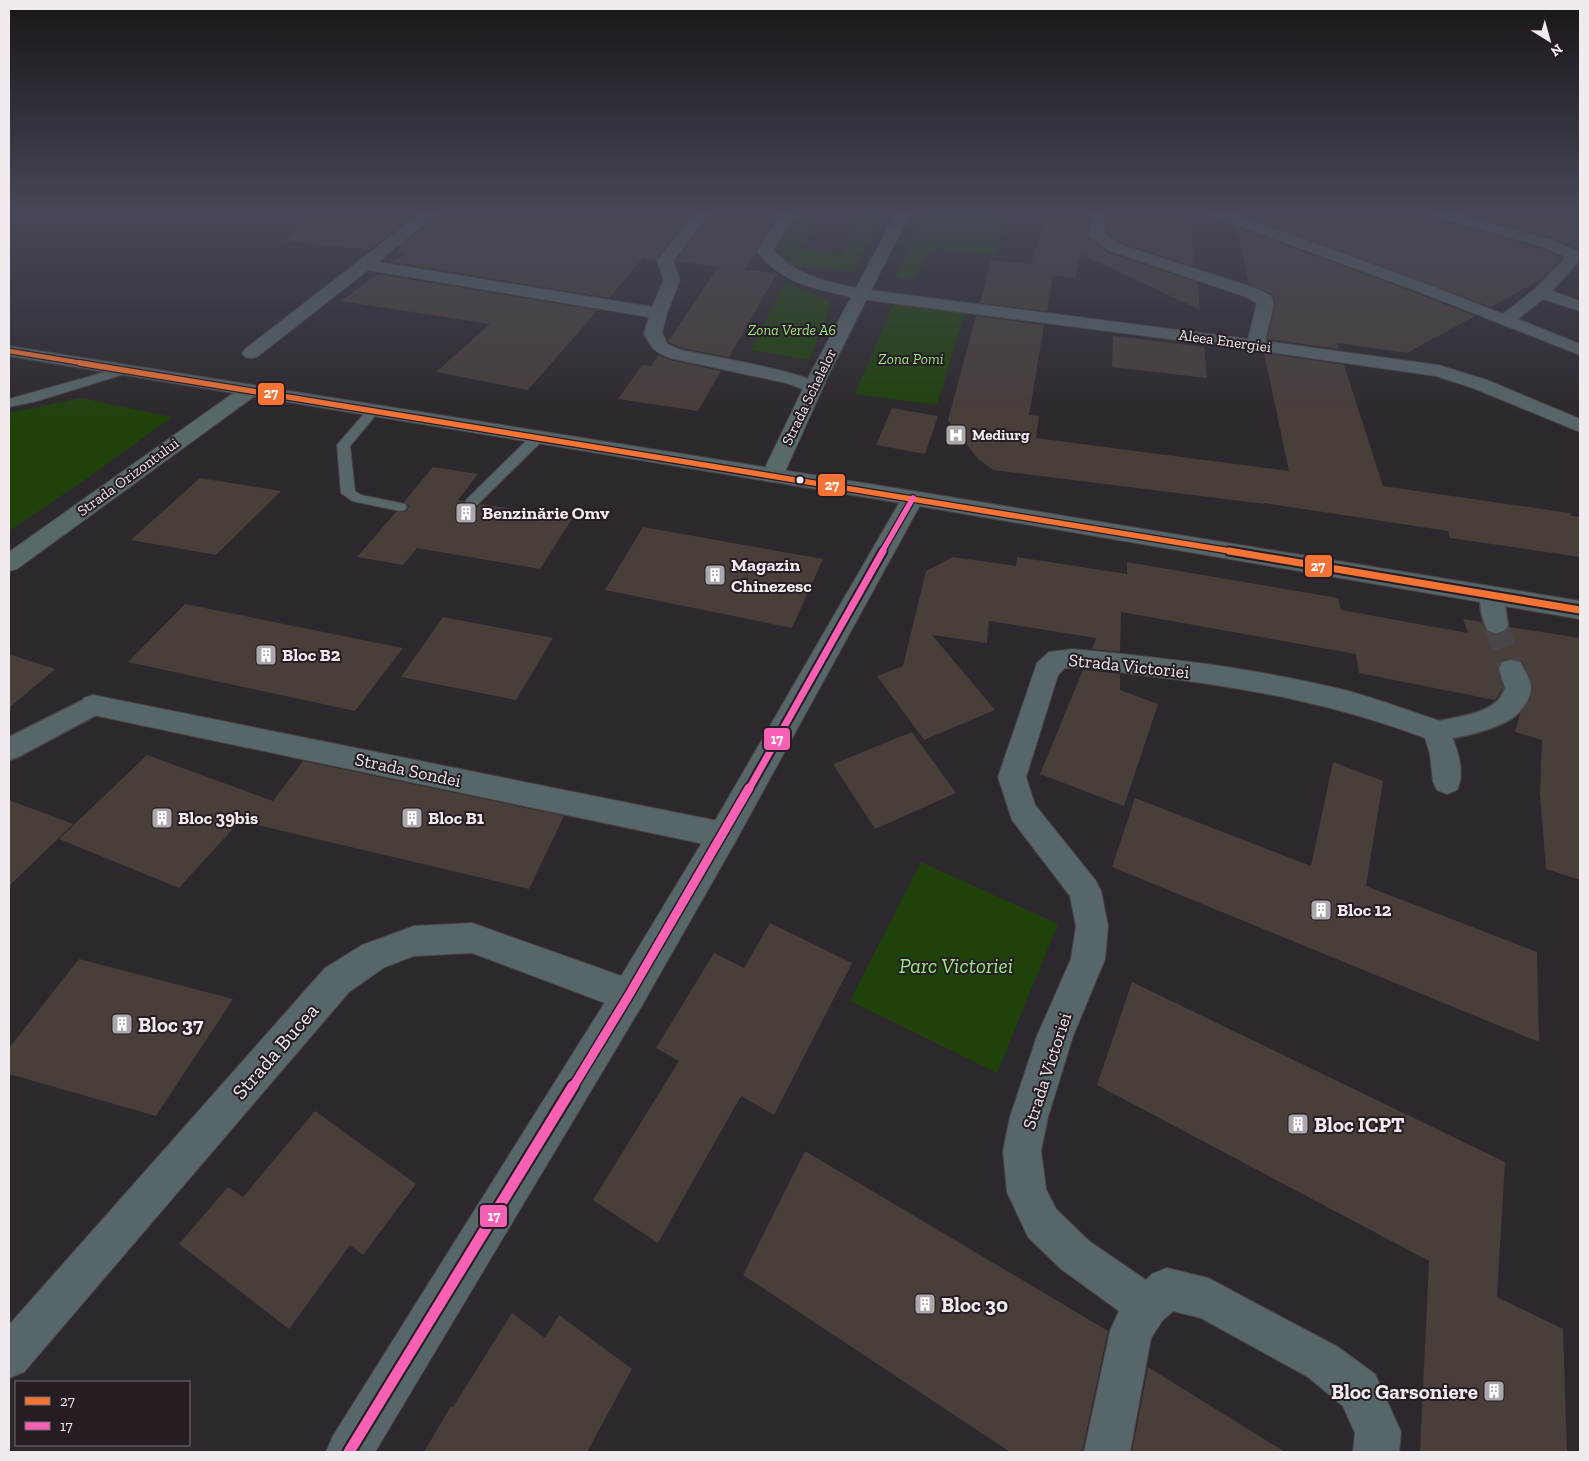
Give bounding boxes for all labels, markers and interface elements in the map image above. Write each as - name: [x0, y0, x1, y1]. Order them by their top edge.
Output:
- north arrow: [1524, 15, 1574, 65]
- text: N: [1547, 40, 1566, 60]
- park label: Zona Verde A6: [748, 321, 836, 339]
- street label: Aleea Energiei: [1178, 326, 1272, 356]
- street label: Strada Schelelor: [778, 346, 840, 448]
- park label: Zona Pomi: [878, 350, 944, 368]
- line badge: 27: [257, 382, 285, 406]
- text: 27: [264, 385, 278, 402]
- hospital icon: Mediurg: [944, 423, 968, 447]
- place label: Mediurg: [972, 426, 1030, 444]
- street label: Strada Orizontului: [74, 434, 182, 520]
- line badge: 27: [817, 473, 846, 497]
- unlabelled marker: [795, 475, 805, 485]
- text: 27: [825, 477, 839, 494]
- building icon: Benzinărie Omv: [454, 501, 478, 525]
- place label: Benzinărie Omv: [482, 502, 610, 524]
- place label: Magazin Chinezesc: [731, 554, 812, 597]
- line badge: 27: [1304, 554, 1333, 578]
- text: 27: [1311, 558, 1325, 575]
- building icon: Magazin Chinezesc: [703, 563, 727, 587]
- building icon: Bloc B2: [254, 643, 278, 667]
- place label: Bloc B2: [282, 644, 341, 666]
- street label: Strada Victoriei: [1068, 649, 1190, 683]
- line badge: 17: [763, 727, 791, 751]
- text: 17: [771, 731, 783, 748]
- street label: Strada Sondei: [353, 748, 463, 792]
- building icon: Bloc 39bis: [150, 806, 174, 830]
- building icon: Bloc B1: [400, 806, 424, 830]
- place label: Bloc 39bis: [178, 807, 258, 829]
- place label: Bloc B1: [428, 807, 484, 829]
- building icon: Bloc 12: [1309, 898, 1333, 922]
- place label: Bloc 12: [1337, 899, 1392, 921]
- park label: Parc Victoriei: [899, 953, 1013, 978]
- street label: Strada Bucea: [227, 998, 323, 1104]
- street label: Strada Victoriei: [1018, 1010, 1076, 1132]
- building icon: Bloc 37: [110, 1012, 134, 1036]
- place label: Bloc 37: [138, 1012, 204, 1037]
- building icon: Bloc ICPT: [1286, 1112, 1310, 1136]
- place label: Bloc ICPT: [1314, 1112, 1405, 1137]
- line badge: 17: [479, 1204, 508, 1228]
- text: 17: [488, 1208, 500, 1225]
- building icon: Bloc 30: [913, 1292, 937, 1316]
- place label: Bloc 30: [941, 1292, 1008, 1317]
- place label: Bloc Garsoniere: [1331, 1379, 1478, 1404]
- building icon: Bloc Garsoniere: [1482, 1379, 1506, 1403]
- legend: [15, 1381, 190, 1446]
- text: 27: [60, 1392, 75, 1410]
- text: 17: [60, 1417, 73, 1435]

